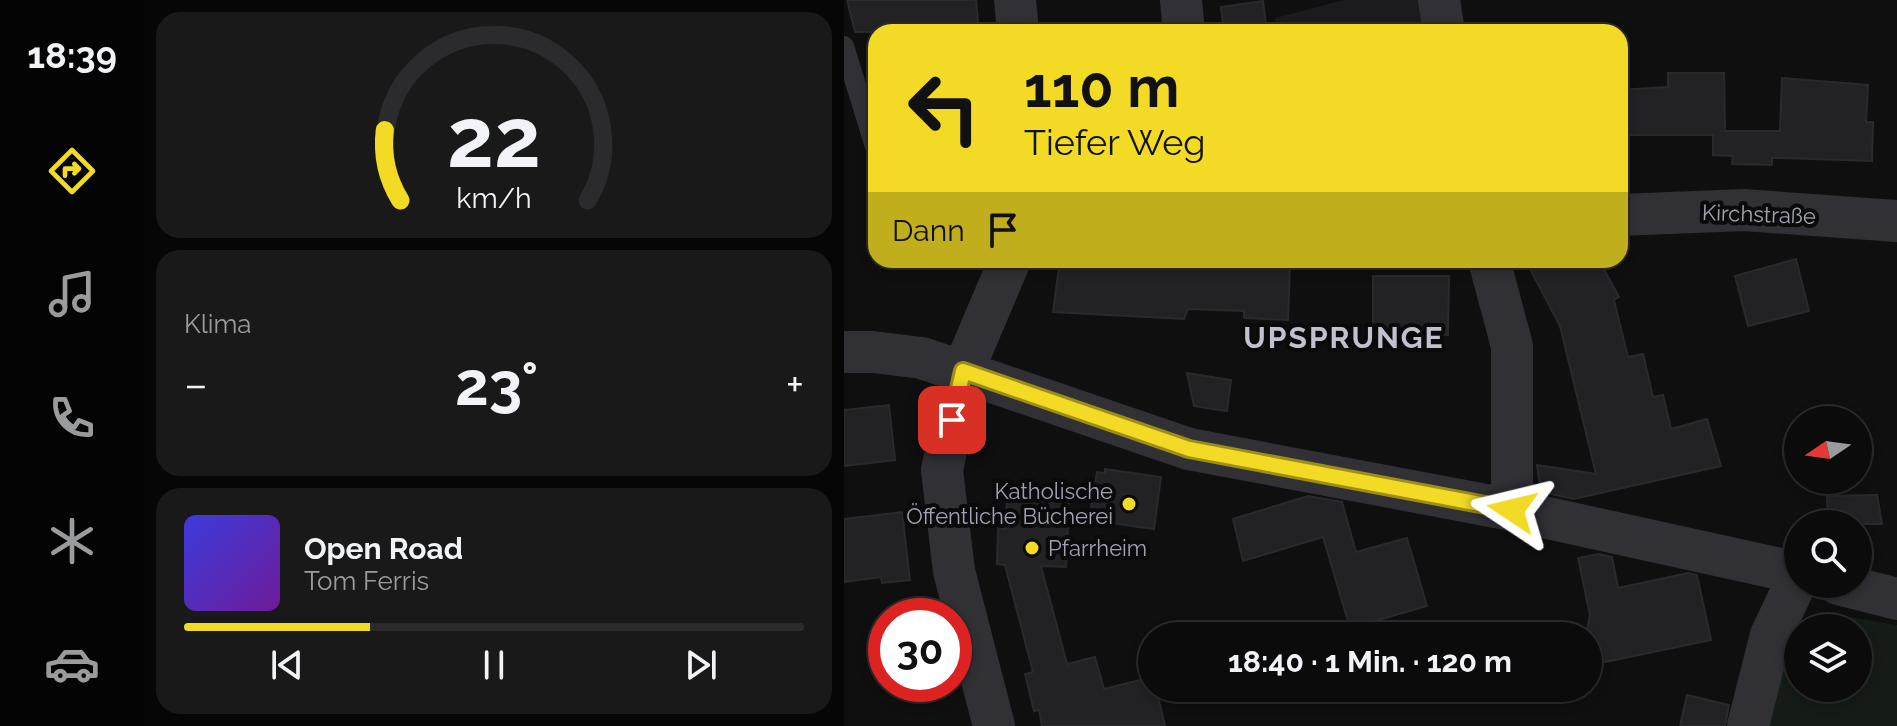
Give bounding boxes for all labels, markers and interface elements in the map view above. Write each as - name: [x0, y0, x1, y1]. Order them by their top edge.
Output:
- text: 18:39: [27, 34, 117, 76]
- text: 110 m: [1024, 54, 1179, 120]
- icon: left: [892, 56, 996, 160]
- text: 22: [447, 89, 541, 186]
- text: Tiefer Weg: [1024, 121, 1206, 163]
- icon: directions: [44, 143, 100, 199]
- text: km/h: [456, 181, 532, 215]
- street label: Kirchstraße: [1702, 199, 1816, 229]
- icon: arrive: [981, 208, 1025, 252]
- text: Dann: [892, 213, 965, 248]
- icon: music: [44, 266, 100, 322]
- text: Klima: [184, 309, 252, 339]
- district label: UPSPRUNGE: [1243, 320, 1445, 355]
- text: 23°: [455, 349, 538, 419]
- text: −: [184, 359, 208, 410]
- text: +: [786, 359, 804, 410]
- pin: [918, 386, 986, 454]
- icon: phone: [44, 390, 100, 446]
- icon: arrive: [930, 398, 974, 442]
- north arrow: [1784, 406, 1872, 494]
- map controls: [1784, 406, 1872, 702]
- position arrow: [1470, 468, 1554, 552]
- place label: Katholische Öffentliche Bücherei: [906, 478, 1113, 529]
- marker: Katholische Öffentliche Bücherei: [1120, 495, 1138, 513]
- button: search: [1784, 510, 1872, 598]
- icon: climate: [44, 513, 100, 569]
- text: Open Road: [304, 531, 463, 566]
- place label: Pfarrheim: [1048, 535, 1147, 561]
- marker: Pfarrheim: [1023, 539, 1041, 557]
- text: Tom Ferris: [304, 566, 429, 596]
- speed limit sign: 30: [868, 598, 972, 702]
- button: layers: [1784, 614, 1872, 702]
- icon: car: [44, 636, 100, 692]
- icon: previous: [265, 643, 309, 687]
- icon: pause: [472, 643, 516, 687]
- icon: next: [679, 643, 723, 687]
- text: 18:40 · 1 Min. · 120 m: [1228, 644, 1512, 679]

